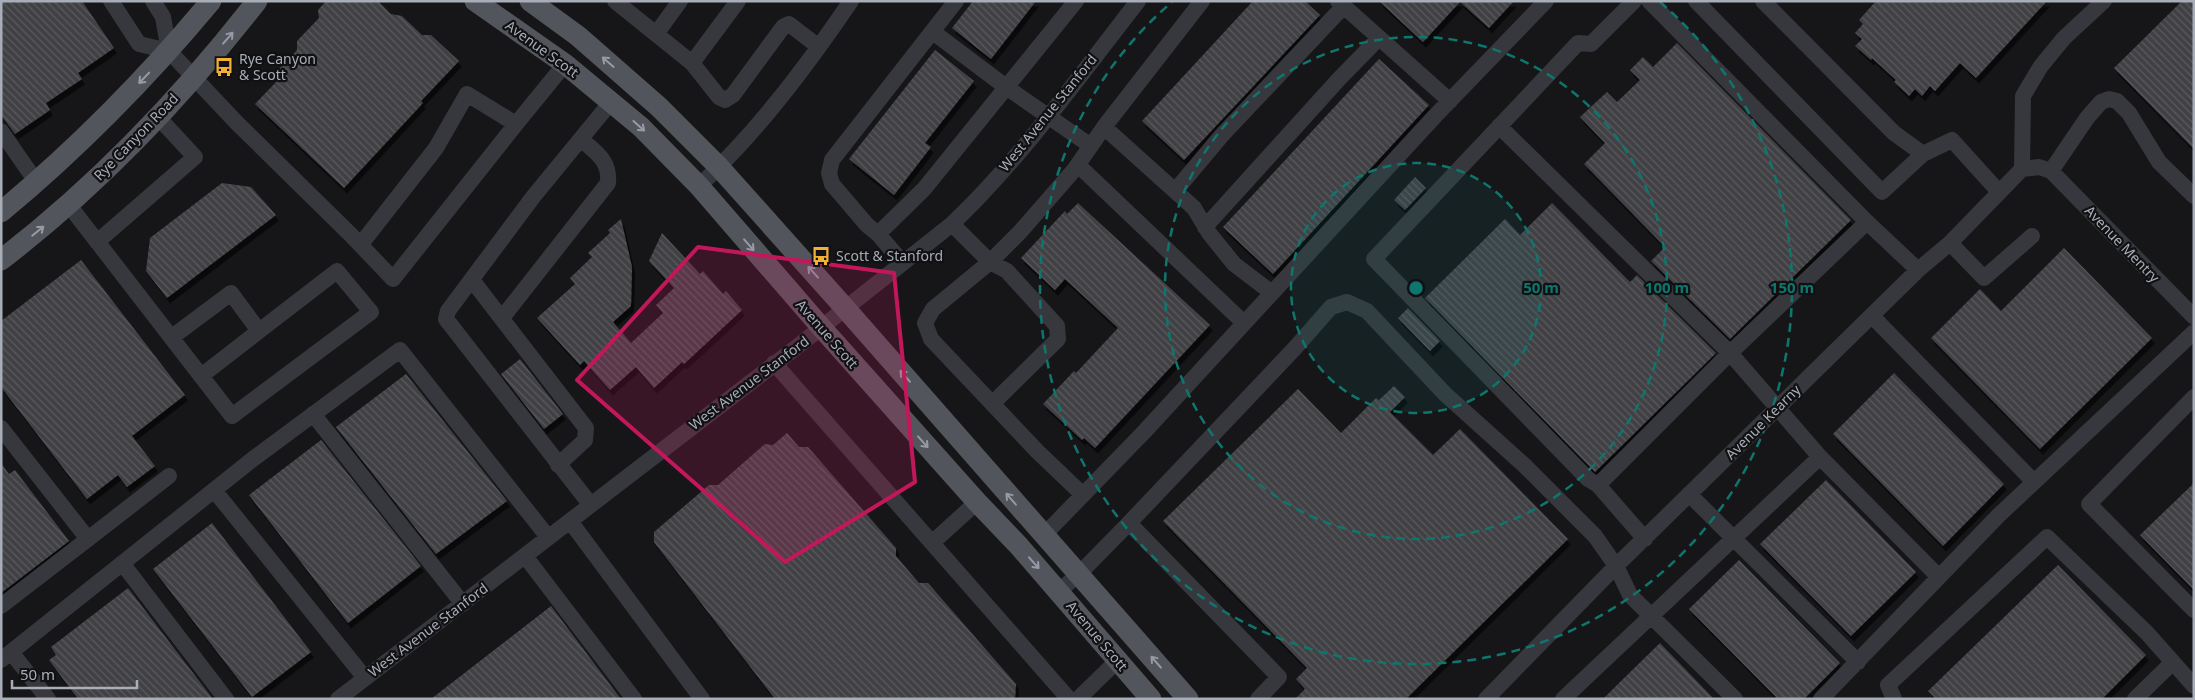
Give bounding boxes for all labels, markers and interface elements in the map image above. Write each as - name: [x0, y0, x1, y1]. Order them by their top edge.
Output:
- street label: Avenue Scott: [502, 16, 583, 81]
- one-way arrow: [222, 32, 233, 45]
- place label: Rye Canyon & Scott: [239, 49, 316, 84]
- street label: West Avenue Stanford: [994, 50, 1101, 175]
- bus stop icon: Rye Canyon & Scott: [213, 56, 235, 78]
- one-way arrow: [601, 56, 614, 68]
- one-way arrow: [139, 71, 151, 83]
- street label: Rye Canyon Road: [89, 89, 182, 184]
- one-way arrow: [632, 120, 645, 132]
- street label: Avenue Mentry: [2081, 201, 2165, 287]
- one-way arrow: [31, 226, 44, 237]
- one-way arrow: [744, 238, 755, 251]
- bus stop icon: Scott & Stanford: [810, 245, 832, 267]
- place label: Scott & Stanford: [836, 246, 943, 265]
- one-way arrow: [807, 265, 818, 278]
- text: 50 m: [1523, 277, 1559, 297]
- text: 100 m: [1645, 277, 1689, 297]
- text: 150 m: [1770, 277, 1814, 297]
- centre of rings: [1407, 279, 1425, 297]
- street label: Avenue Scott: [792, 295, 863, 372]
- street label: West Avenue Stanford: [685, 331, 813, 434]
- one-way arrow: [899, 370, 911, 383]
- street label: Avenue Kearny: [1721, 379, 1805, 463]
- one-way arrow: [917, 435, 928, 448]
- one-way arrow: [1006, 493, 1017, 506]
- one-way arrow: [1028, 556, 1040, 569]
- street label: West Avenue Stanford: [364, 578, 492, 681]
- street label: Avenue Scott: [1063, 597, 1132, 675]
- one-way arrow: [1150, 656, 1161, 669]
- scale bar: [12, 658, 138, 690]
- text: 50 m: [20, 664, 55, 684]

